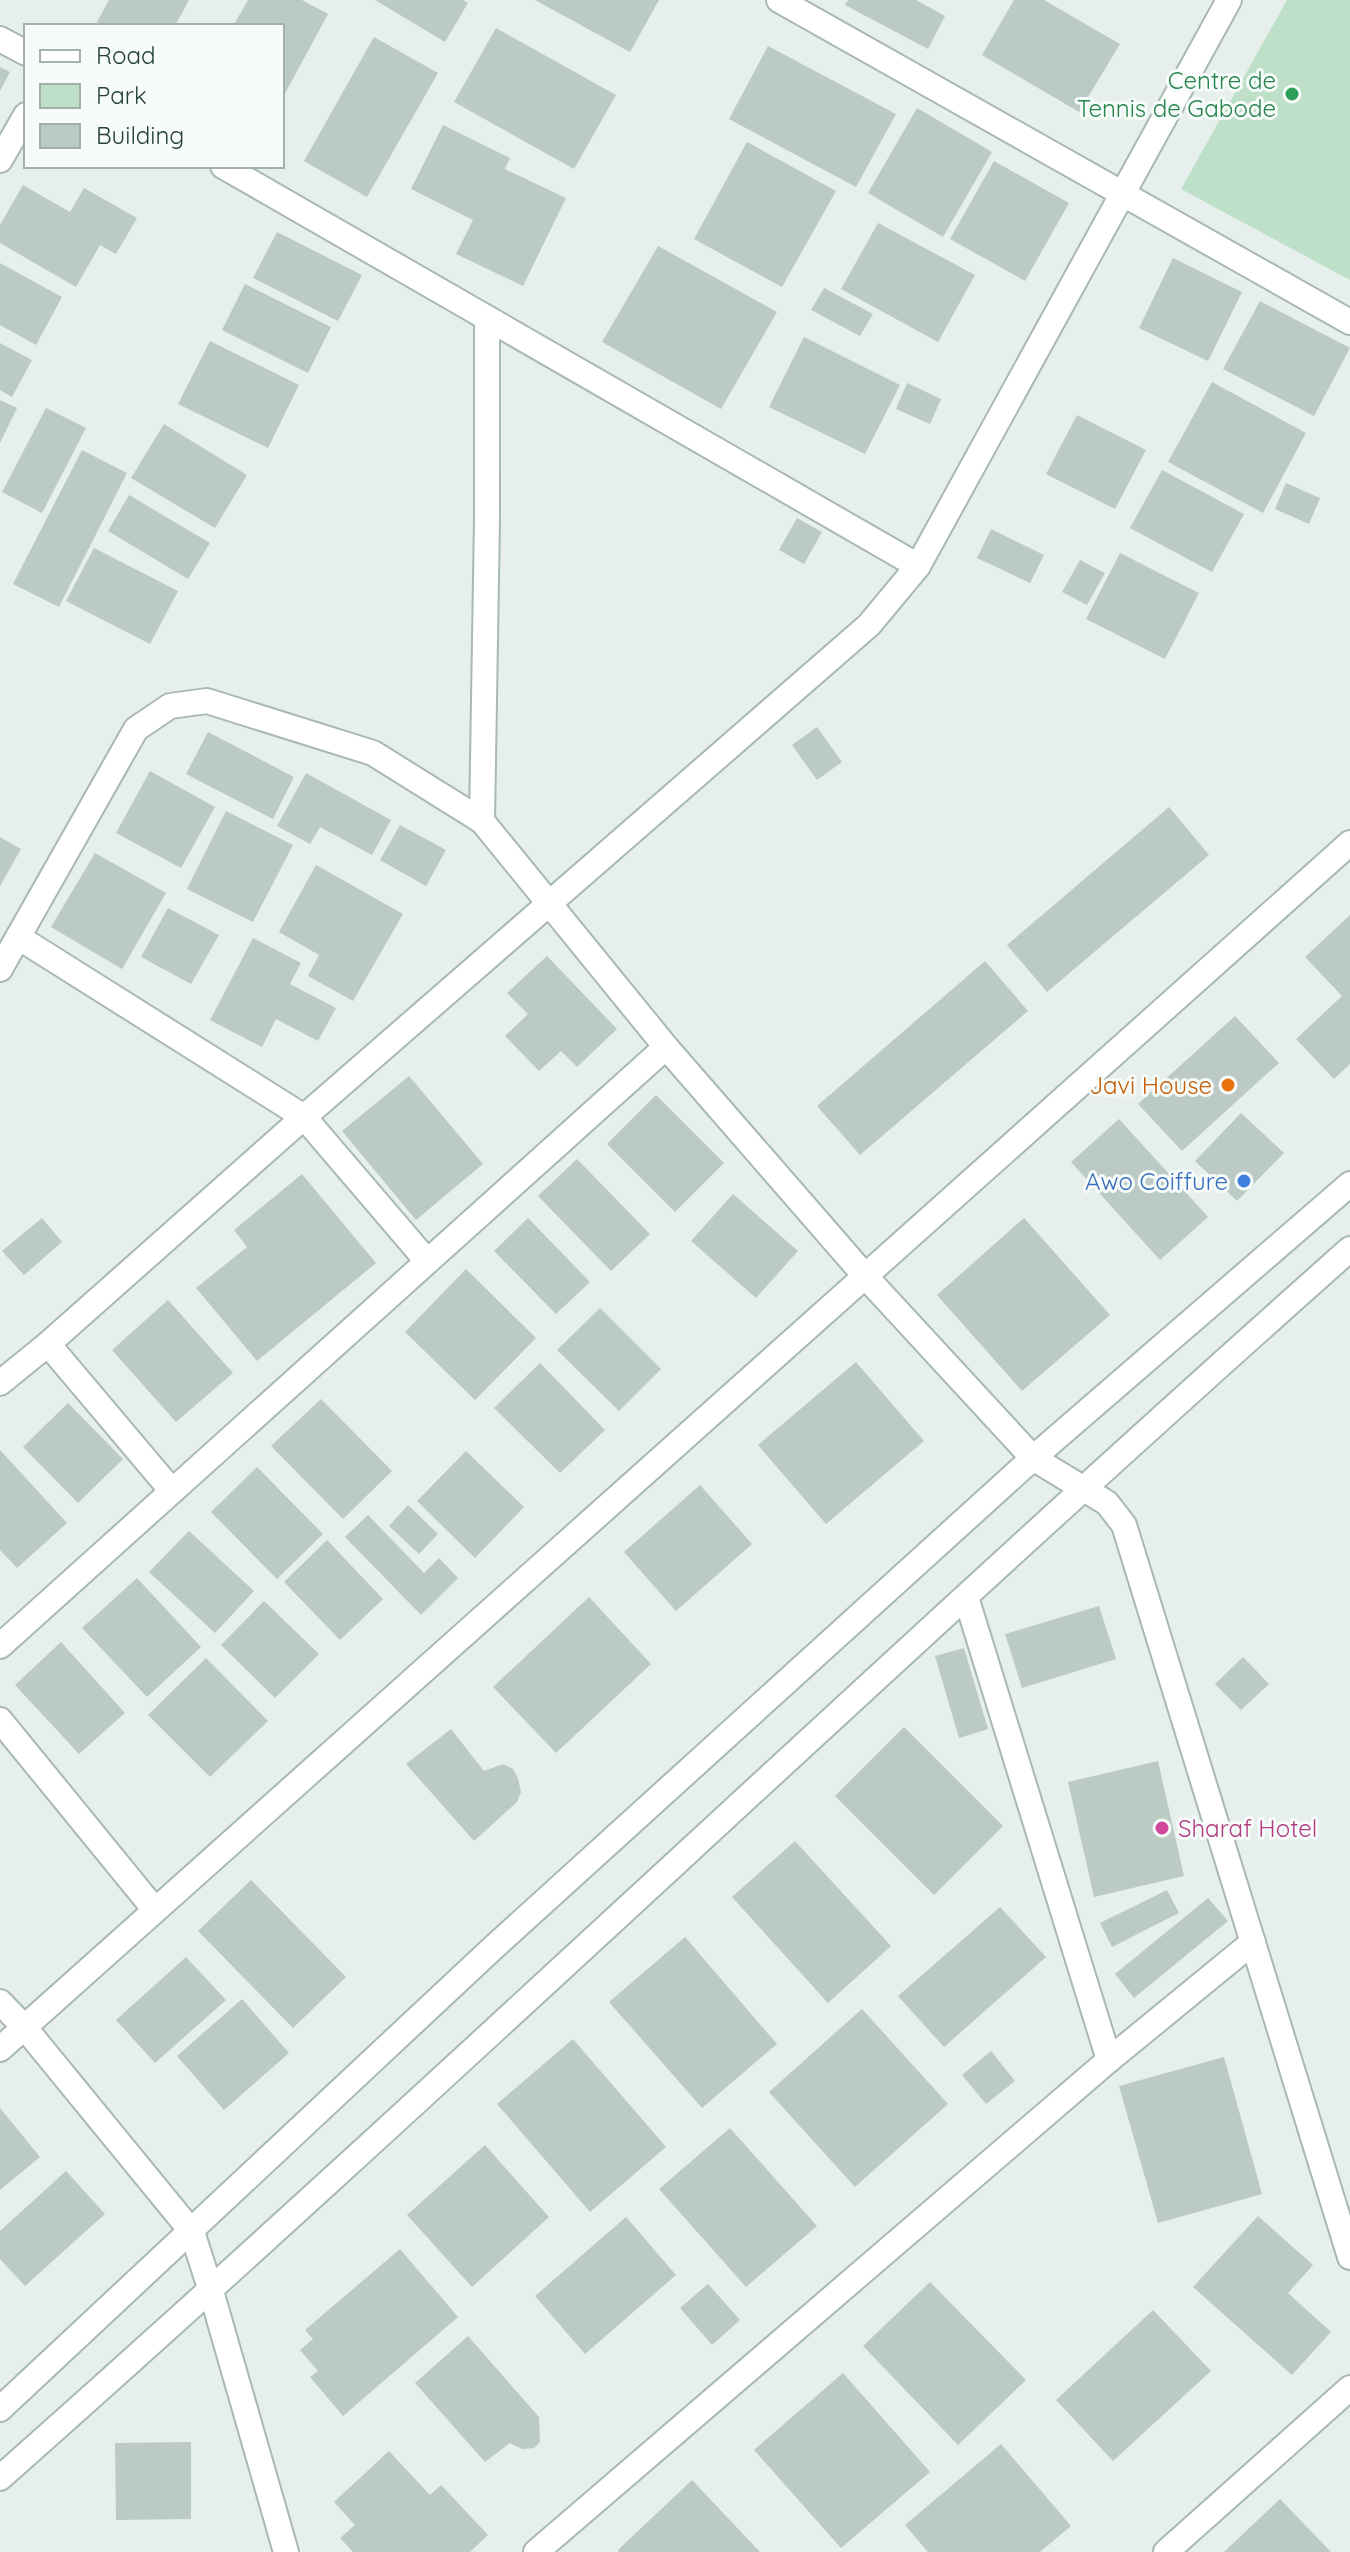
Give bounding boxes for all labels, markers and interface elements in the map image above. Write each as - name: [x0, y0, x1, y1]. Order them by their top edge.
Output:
- legend: [24, 24, 284, 168]
- text: Road: [96, 40, 156, 70]
- place label: Centre de Tennis de Gabode: [1077, 65, 1276, 123]
- text: Park: [96, 80, 147, 110]
- marker: Centre de Tennis de Gabode: [1283, 85, 1301, 103]
- text: Building: [96, 120, 184, 150]
- place label: Javi House: [1089, 1070, 1212, 1100]
- marker: Javi House: [1219, 1076, 1237, 1094]
- place label: Awo Coiffure: [1085, 1166, 1228, 1196]
- marker: Awo Coiffure: [1235, 1172, 1253, 1190]
- place label: Sharaf Hotel: [1178, 1813, 1317, 1843]
- marker: Sharaf Hotel: [1153, 1819, 1171, 1837]

